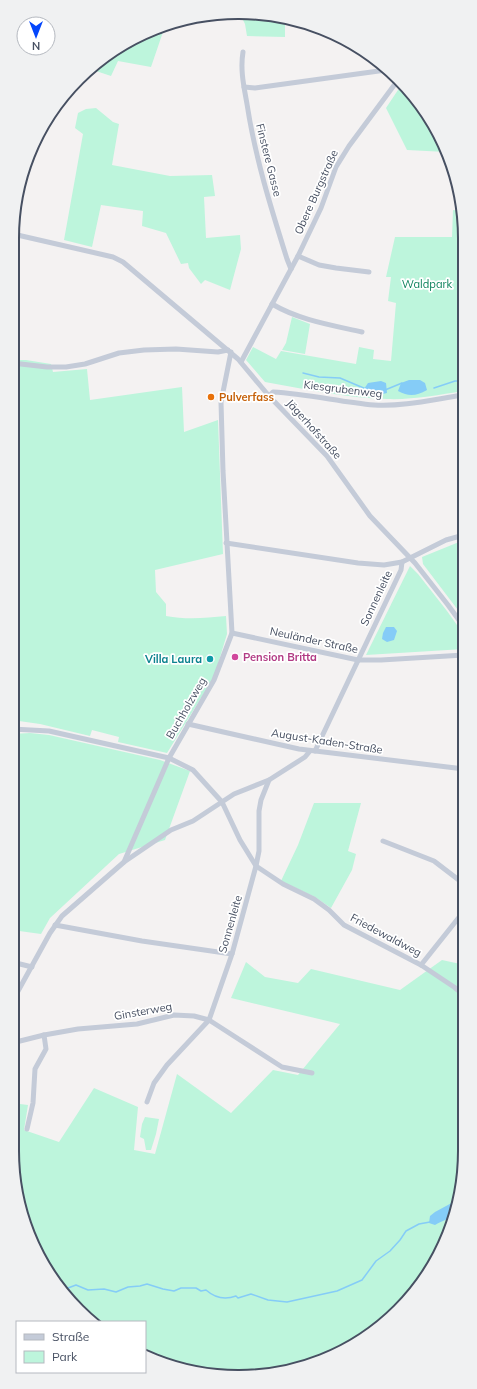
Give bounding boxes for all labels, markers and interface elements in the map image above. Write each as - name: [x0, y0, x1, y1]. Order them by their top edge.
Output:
- north arrow: [16, 16, 56, 56]
- text: N: [32, 39, 40, 53]
- street label: Finstere Gasse: [253, 122, 285, 198]
- street label: Obere Burgstraße: [291, 148, 341, 236]
- park label: Waldpark: [402, 277, 452, 291]
- street label: Kiesgrubenweg: [303, 377, 383, 401]
- place label: Pulverfass: [219, 390, 275, 404]
- marker: Pulverfass: [206, 392, 216, 402]
- street label: Jägerhofstraße: [283, 396, 345, 462]
- street label: Sonnenleite: [357, 568, 395, 628]
- street label: Neuländer Straße: [269, 624, 359, 656]
- place label: Pension Britta: [243, 650, 317, 664]
- place label: Villa Laura: [144, 652, 202, 666]
- marker: Pension Britta: [230, 652, 240, 662]
- marker: Villa Laura: [205, 654, 215, 664]
- street label: Buchholzweg: [163, 675, 209, 741]
- street label: August-Kaden-Straße: [270, 725, 384, 757]
- street label: Sonnenleite: [215, 893, 245, 955]
- street label: Friedewaldweg: [348, 910, 424, 960]
- street label: Ginsterweg: [113, 999, 173, 1023]
- legend: [16, 1321, 146, 1373]
- text: Straße: [52, 1329, 89, 1344]
- text: Park: [52, 1349, 78, 1364]

